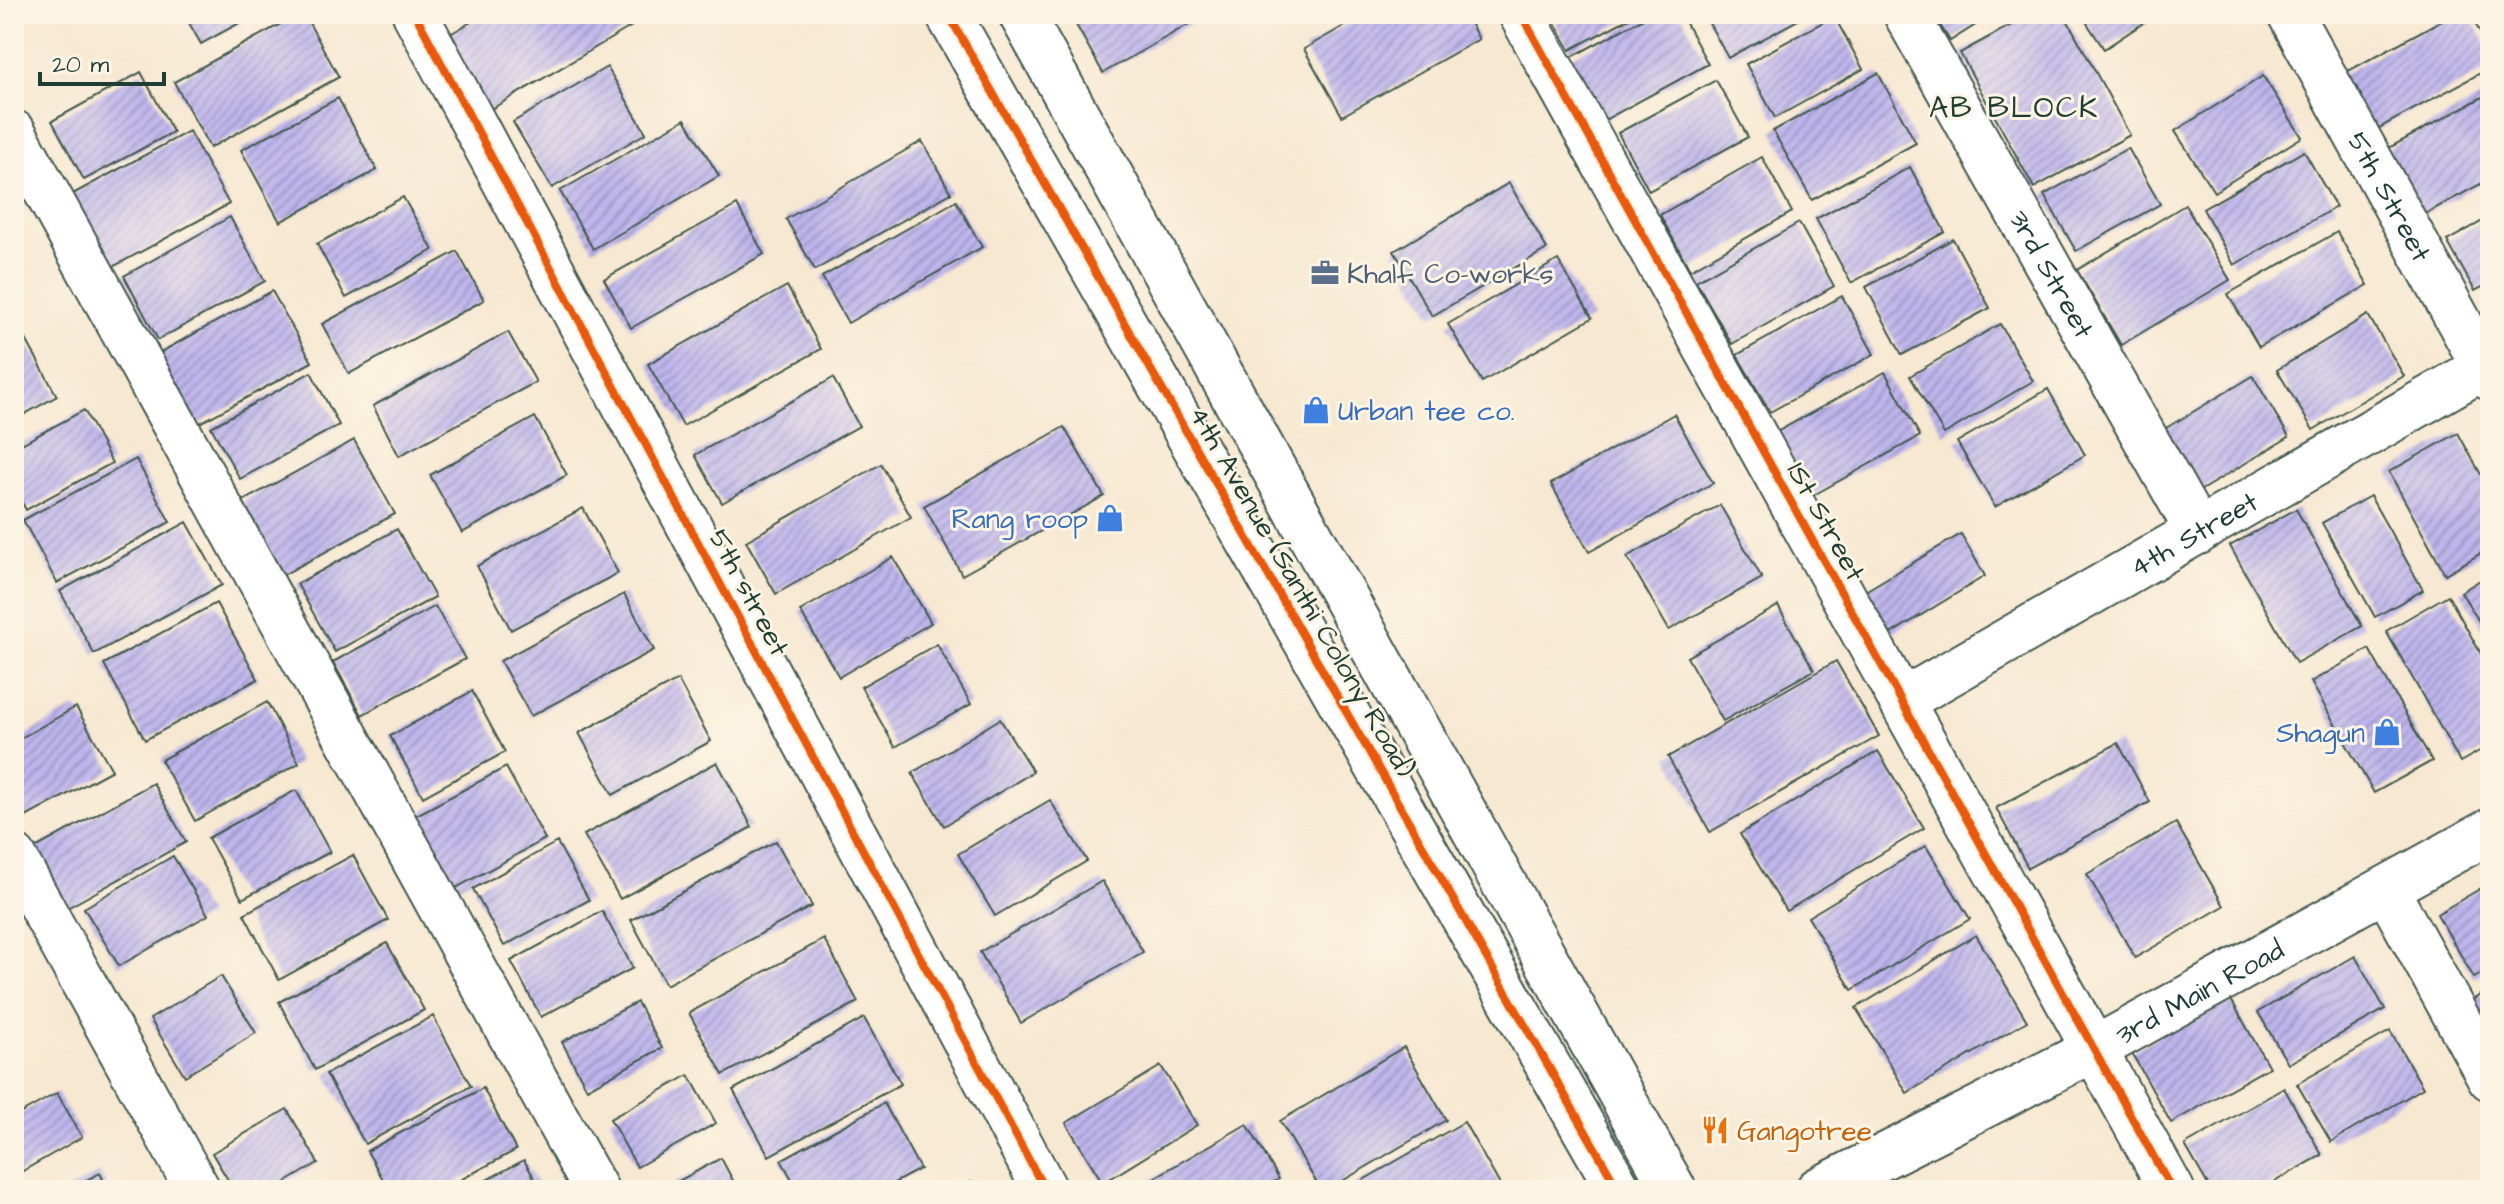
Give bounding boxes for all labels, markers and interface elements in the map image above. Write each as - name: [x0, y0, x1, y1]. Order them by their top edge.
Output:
- scale bar: [40, 36, 164, 86]
- text: 20 m: [52, 48, 109, 82]
- district label: AB BLOCK: [1929, 87, 2099, 129]
- street label: 5th Street: [2337, 125, 2441, 270]
- street label: 3rd Street: [1999, 203, 2103, 346]
- place label: Khalf Co-works: [1347, 255, 1554, 294]
- office icon: Khalf Co-works: [1310, 258, 1340, 288]
- place label: Urban tee co.: [1338, 392, 1515, 431]
- shop icon: Urban tee co.: [1301, 395, 1331, 425]
- street label: 4th Avenue (Santhi Colony Road): [1177, 399, 1424, 786]
- street label: 1St Street: [1777, 455, 1875, 589]
- street label: 4th Street: [2123, 482, 2266, 587]
- place label: Rang roop: [952, 500, 1088, 540]
- shop icon: Rang roop: [1095, 503, 1125, 533]
- street label: 5th street: [699, 522, 799, 664]
- place label: Shagun: [2276, 714, 2365, 754]
- shop icon: Shagun: [2372, 717, 2402, 747]
- street label: 3rd Main Road: [2109, 931, 2291, 1055]
- place label: Gangotree: [1737, 1112, 1872, 1152]
- restaurant icon: Gangotree: [1700, 1115, 1730, 1145]

